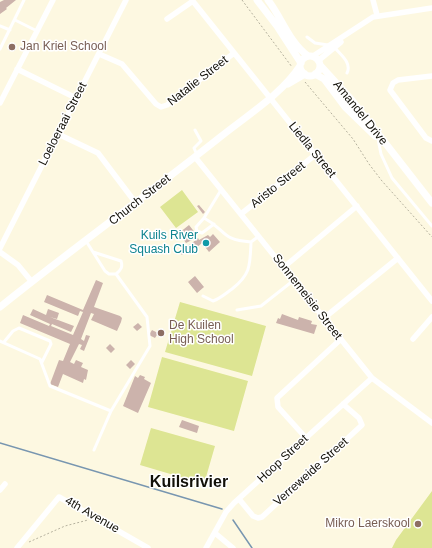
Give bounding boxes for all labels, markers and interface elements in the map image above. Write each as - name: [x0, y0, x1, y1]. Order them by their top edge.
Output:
- place label: Jan Kriel School: [20, 40, 107, 54]
- marker: Jan Kriel School: [7, 42, 17, 52]
- street label: Natalie Street: [165, 53, 231, 109]
- street label: Amandel Drive: [330, 78, 390, 148]
- street label: Loeloeraai Street: [36, 80, 90, 168]
- street label: Liedla Street: [285, 119, 339, 181]
- street label: Aristo Street: [248, 159, 308, 211]
- street label: Church Street: [106, 172, 174, 228]
- place label: Kuils River Squash Club: [129, 229, 198, 257]
- marker: Kuils River Squash Club: [201, 238, 211, 248]
- street label: Sonnemeisie Street: [269, 251, 345, 343]
- place label: De Kuilen High School: [169, 319, 234, 347]
- marker: De Kuilen High School: [156, 328, 166, 338]
- street label: Hoop Street: [255, 432, 311, 486]
- street label: Verreweide Street: [271, 435, 351, 509]
- district label: Kuilsrivier: [150, 473, 228, 493]
- street label: 4th Avenue: [62, 494, 122, 536]
- place label: Mikro Laerskool: [325, 517, 410, 531]
- marker: Mikro Laerskool: [413, 519, 423, 529]

